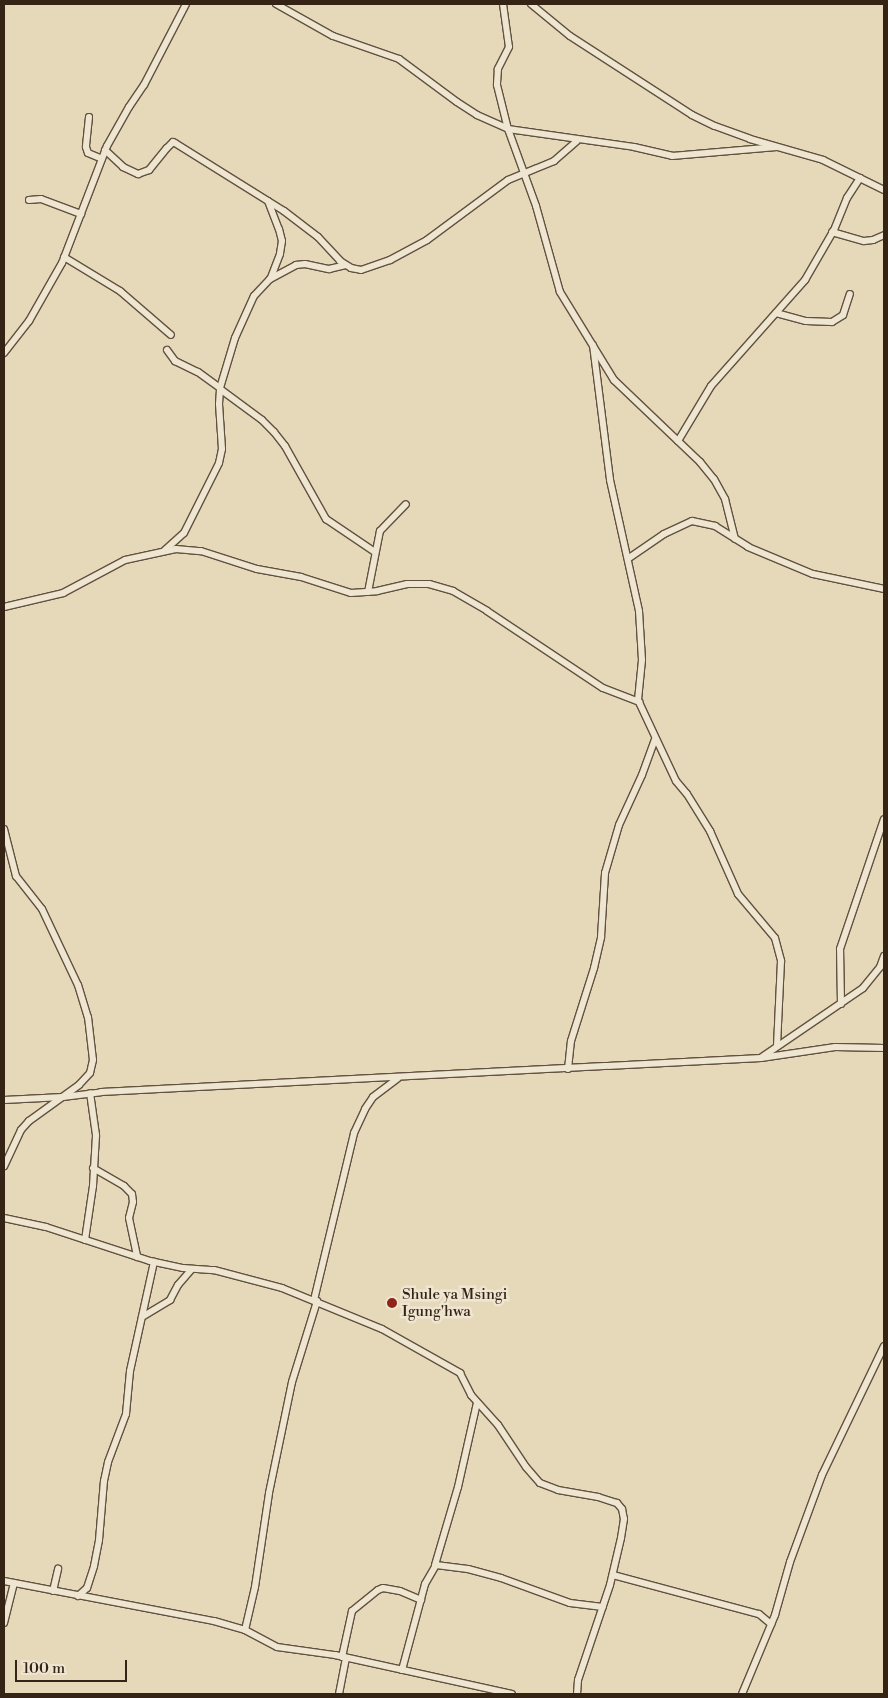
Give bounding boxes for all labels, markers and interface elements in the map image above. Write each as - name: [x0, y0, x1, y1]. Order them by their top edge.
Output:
- place label: Shule ya Msingi Igung'hwa: [402, 1285, 508, 1320]
- marker: Shule ya Msingi Igung'hwa: [386, 1297, 398, 1309]
- scale bar: [18, 1650, 130, 1682]
- text: 100 m: [23, 1659, 65, 1678]

